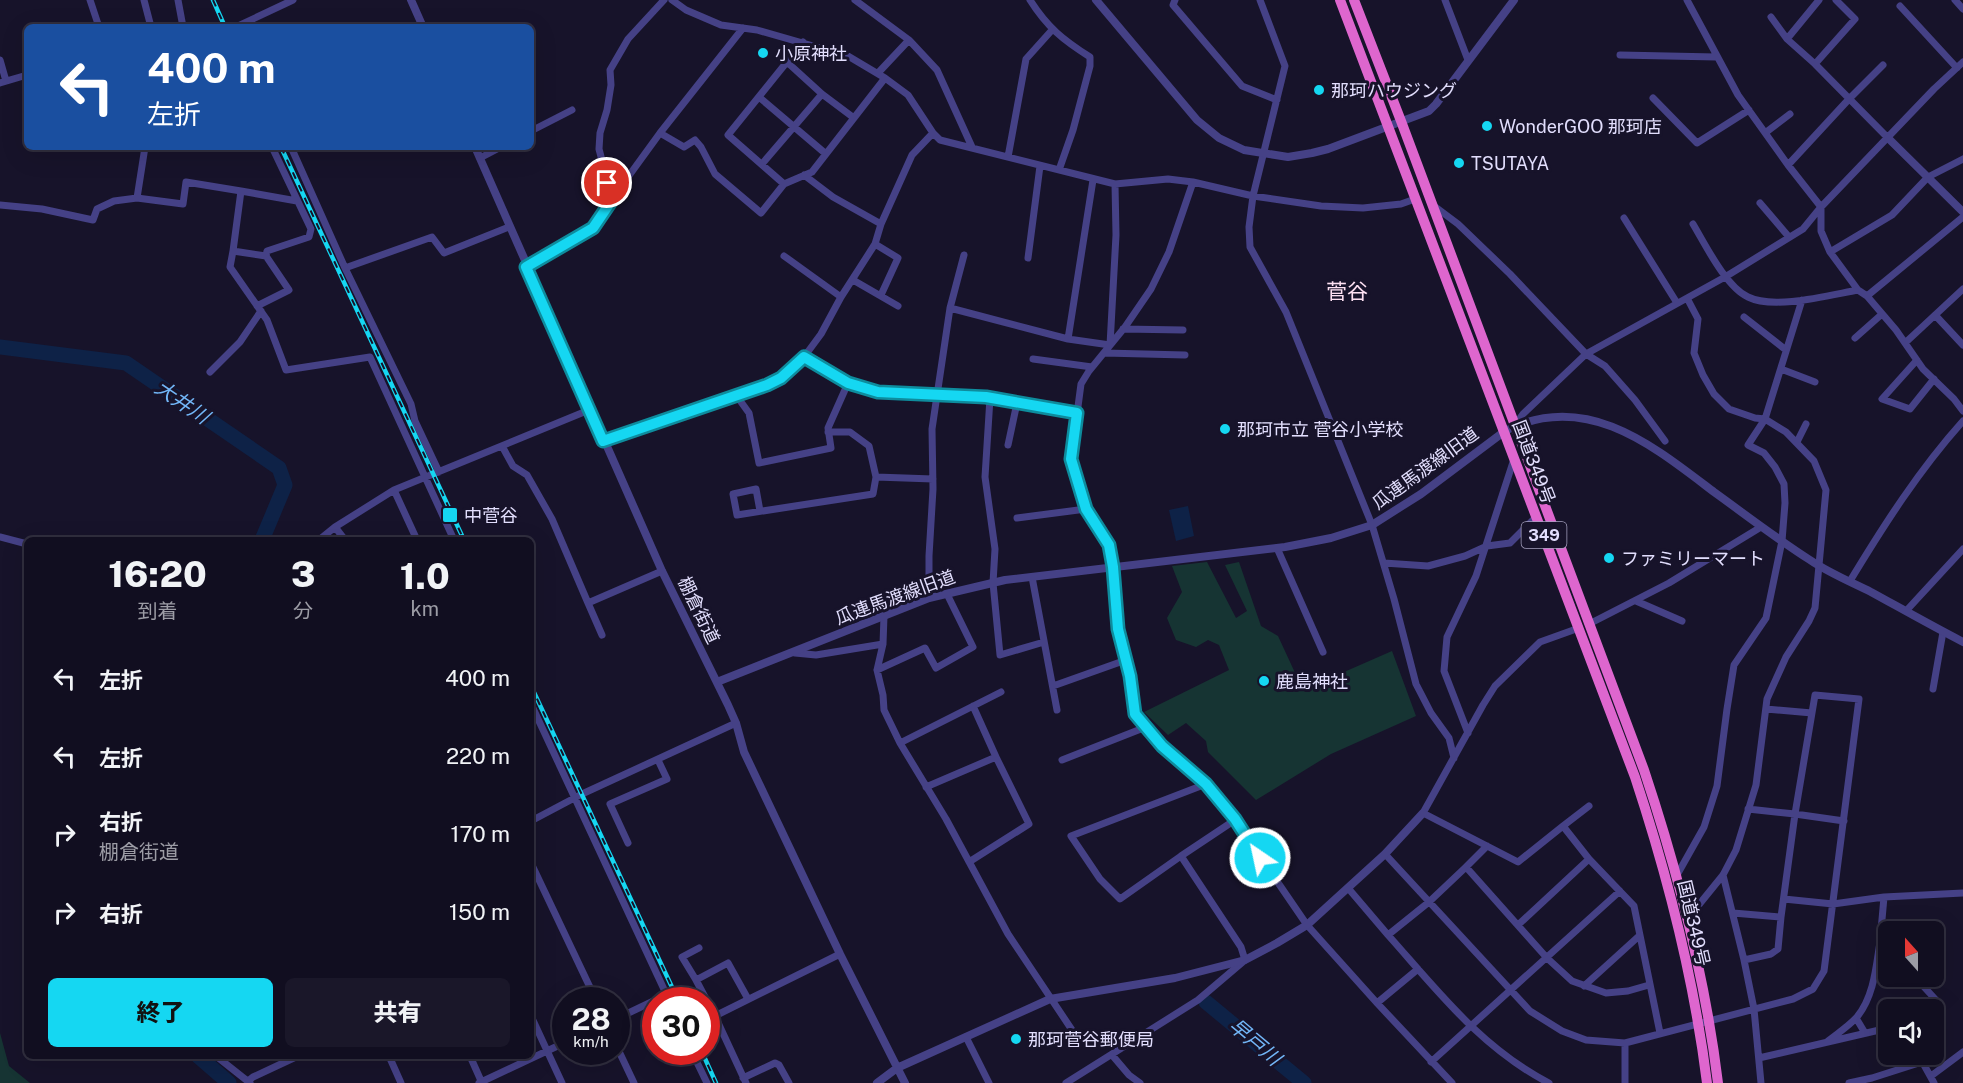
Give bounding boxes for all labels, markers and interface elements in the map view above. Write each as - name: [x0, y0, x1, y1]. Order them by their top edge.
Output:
- text: 400 m: [147, 43, 276, 92]
- place label: 小原神社: [775, 43, 847, 64]
- marker: 小原神社: [756, 46, 770, 60]
- icon: left: [48, 48, 126, 126]
- place label: 那珂ハウジング: [1331, 80, 1457, 101]
- marker: 那珂ハウジング: [1312, 83, 1326, 97]
- text: 左折: [147, 98, 201, 130]
- place label: WonderGOO 那珂店: [1499, 116, 1662, 137]
- marker: WonderGOO 那珂店: [1480, 119, 1494, 133]
- place label: TSUTAYA: [1471, 153, 1549, 174]
- marker: TSUTAYA: [1452, 156, 1466, 170]
- pin: [581, 157, 632, 208]
- icon: arrive: [590, 166, 623, 199]
- district label: 菅谷: [1326, 279, 1368, 304]
- water label: 大井川: [150, 375, 215, 430]
- street label: 国道349号: [1508, 417, 1560, 507]
- place label: 那珂市立 菅谷小学校: [1237, 419, 1403, 440]
- marker: 那珂市立 菅谷小学校: [1218, 422, 1232, 436]
- street label: 瓜連馬渡線旧道: [1368, 422, 1482, 514]
- place label: 中菅谷: [464, 505, 518, 526]
- marker: 中菅谷: [441, 506, 459, 524]
- road number: 349: [1522, 522, 1566, 548]
- place label: ファミリーマート: [1621, 548, 1765, 569]
- marker: ファミリーマート: [1602, 551, 1616, 565]
- text: 16:20: [108, 553, 207, 595]
- text: 3: [291, 553, 316, 595]
- text: 1.0: [400, 555, 450, 597]
- street label: 瓜連馬渡線旧道: [832, 566, 958, 628]
- street label: 棚倉街道: [674, 573, 724, 647]
- text: km: [410, 597, 439, 621]
- text: 到着: [138, 599, 178, 623]
- text: 分: [293, 599, 313, 623]
- icon: left: [48, 662, 81, 695]
- text: 400 m: [445, 665, 510, 691]
- text: 左折: [99, 667, 143, 693]
- place label: 鹿島神社: [1276, 671, 1348, 692]
- marker: 鹿島神社: [1257, 674, 1271, 688]
- icon: left: [48, 740, 81, 773]
- text: 220 m: [446, 743, 510, 769]
- text: 左折: [99, 745, 143, 771]
- text: 右折: [99, 809, 143, 835]
- icon: right: [48, 818, 81, 851]
- text: 170 m: [450, 821, 510, 847]
- position arrow: [1228, 826, 1292, 890]
- text: 棚倉街道: [99, 840, 179, 864]
- street label: 国道349号: [1674, 878, 1714, 968]
- icon: right: [48, 896, 81, 929]
- text: 150 m: [449, 899, 510, 925]
- text: 右折: [99, 901, 143, 927]
- north arrow: [1878, 921, 1944, 987]
- map controls: [1878, 921, 1944, 1065]
- button: 終了: [48, 978, 273, 1047]
- button: 共有: [285, 978, 510, 1047]
- speed limit sign: 30: [642, 987, 720, 1065]
- button: sound: [1878, 999, 1944, 1065]
- text: 28: [571, 1001, 611, 1037]
- water label: 早戸川: [1224, 1014, 1287, 1072]
- place label: 那珂菅谷郵便局: [1028, 1029, 1154, 1050]
- marker: 那珂菅谷郵便局: [1009, 1032, 1023, 1046]
- text: km/h: [573, 1033, 609, 1050]

